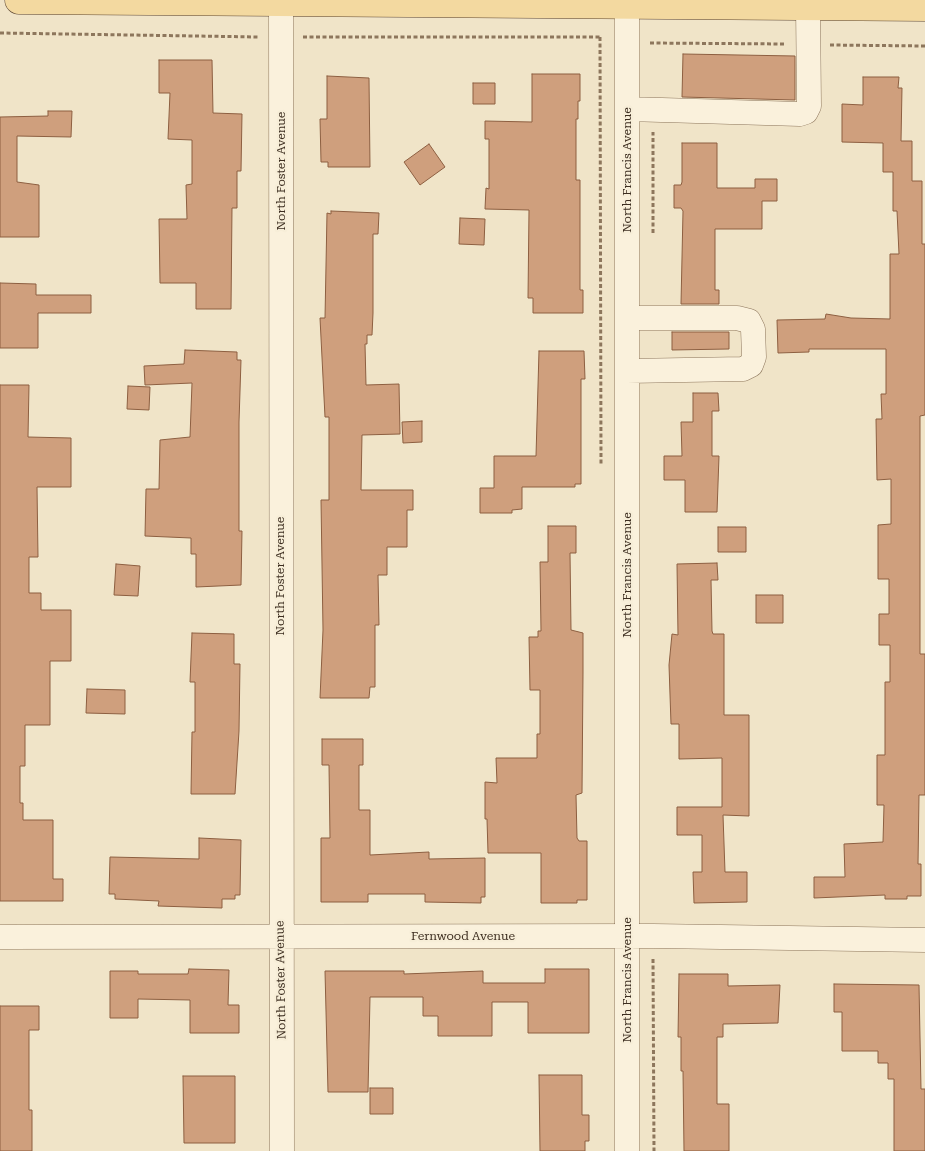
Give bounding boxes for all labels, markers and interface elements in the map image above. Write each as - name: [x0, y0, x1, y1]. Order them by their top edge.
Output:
- street label: North Francis Avenue: [620, 107, 634, 233]
- street label: North Foster Avenue: [274, 112, 288, 230]
- street label: North Francis Avenue: [620, 512, 634, 638]
- street label: North Foster Avenue: [273, 517, 287, 635]
- street label: North Francis Avenue: [620, 917, 634, 1043]
- street label: North Foster Avenue: [273, 920, 289, 1040]
- street label: Fernwood Avenue: [411, 929, 515, 943]

